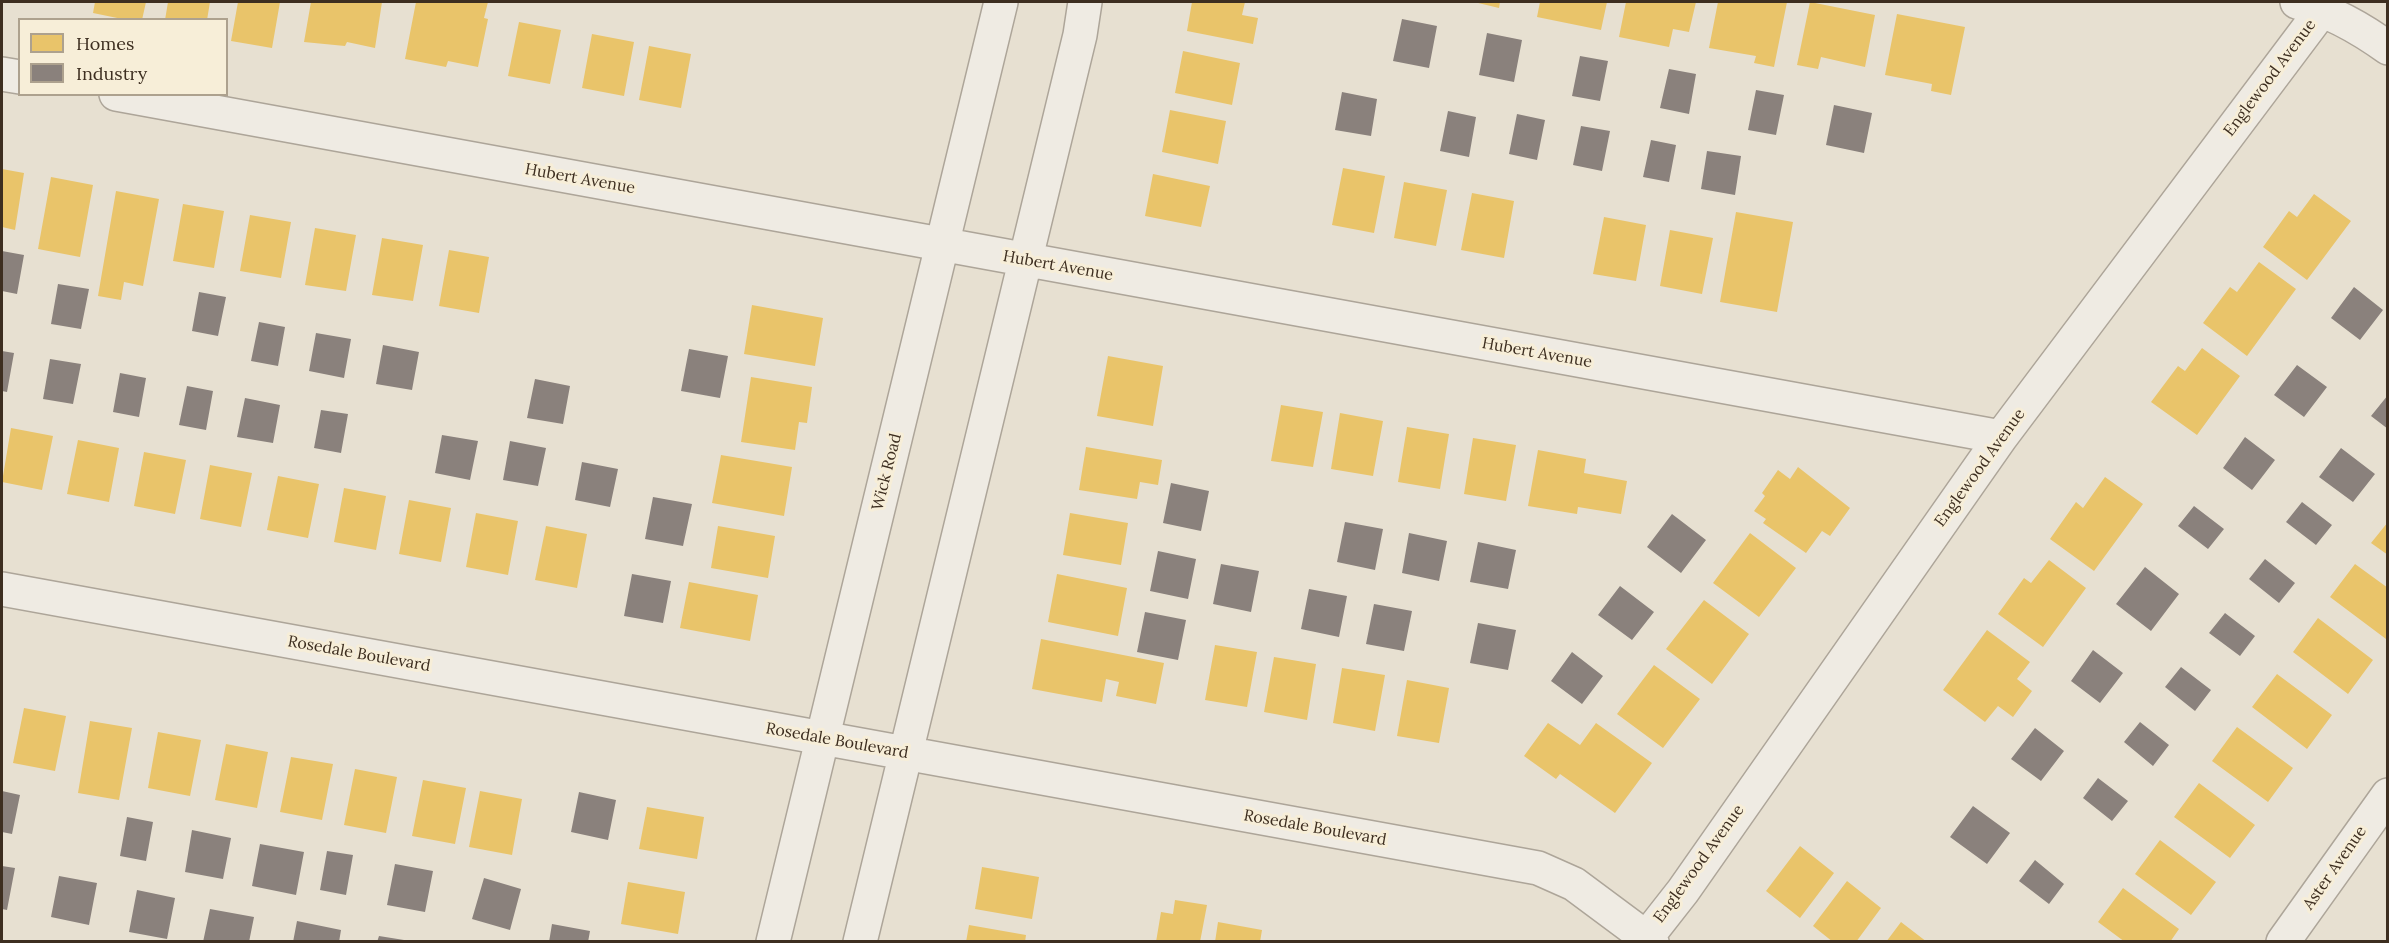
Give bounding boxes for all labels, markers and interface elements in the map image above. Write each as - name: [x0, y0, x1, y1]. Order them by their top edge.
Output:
- street label: Englewood Avenue: [2220, 16, 2320, 140]
- legend: [18, 18, 228, 96]
- text: Homes: [76, 32, 134, 55]
- text: Industry: [76, 62, 147, 85]
- street label: Hubert Avenue: [523, 160, 637, 198]
- street label: Hubert Avenue: [1001, 247, 1115, 285]
- street label: Hubert Avenue: [1480, 334, 1594, 372]
- street label: Englewood Avenue: [1931, 405, 2029, 531]
- street label: Wick Road: [868, 432, 906, 512]
- street label: Rosedale Boulevard: [286, 632, 432, 676]
- street label: Rosedale Boulevard: [764, 719, 910, 763]
- street label: Englewood Avenue: [1650, 801, 1748, 927]
- street label: Rosedale Boulevard: [1242, 806, 1388, 850]
- street label: Aster Avenue: [2299, 822, 2371, 914]

